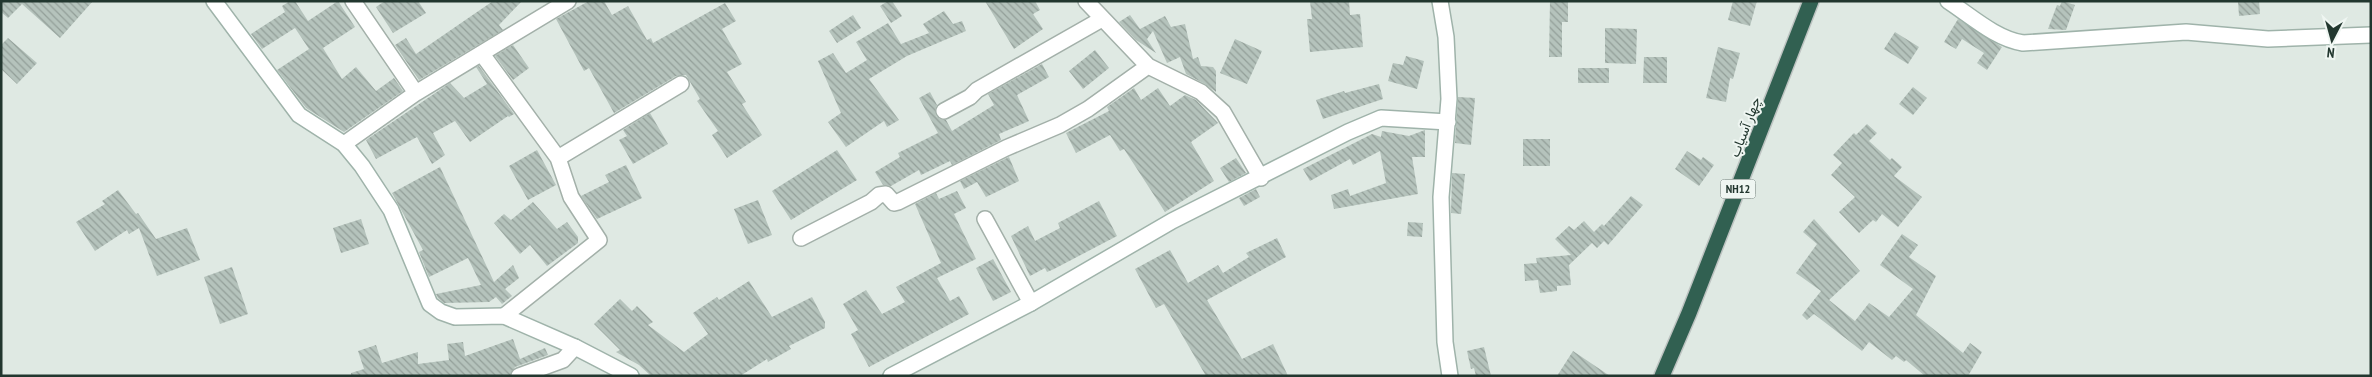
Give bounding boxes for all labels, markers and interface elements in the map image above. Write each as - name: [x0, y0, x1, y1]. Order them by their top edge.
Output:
- north arrow: [2307, 15, 2357, 65]
- text: N: [2326, 44, 2335, 62]
- street label: چهار آسیاب: [1725, 94, 1766, 160]
- road number: NH12: [1720, 180, 1756, 198]

